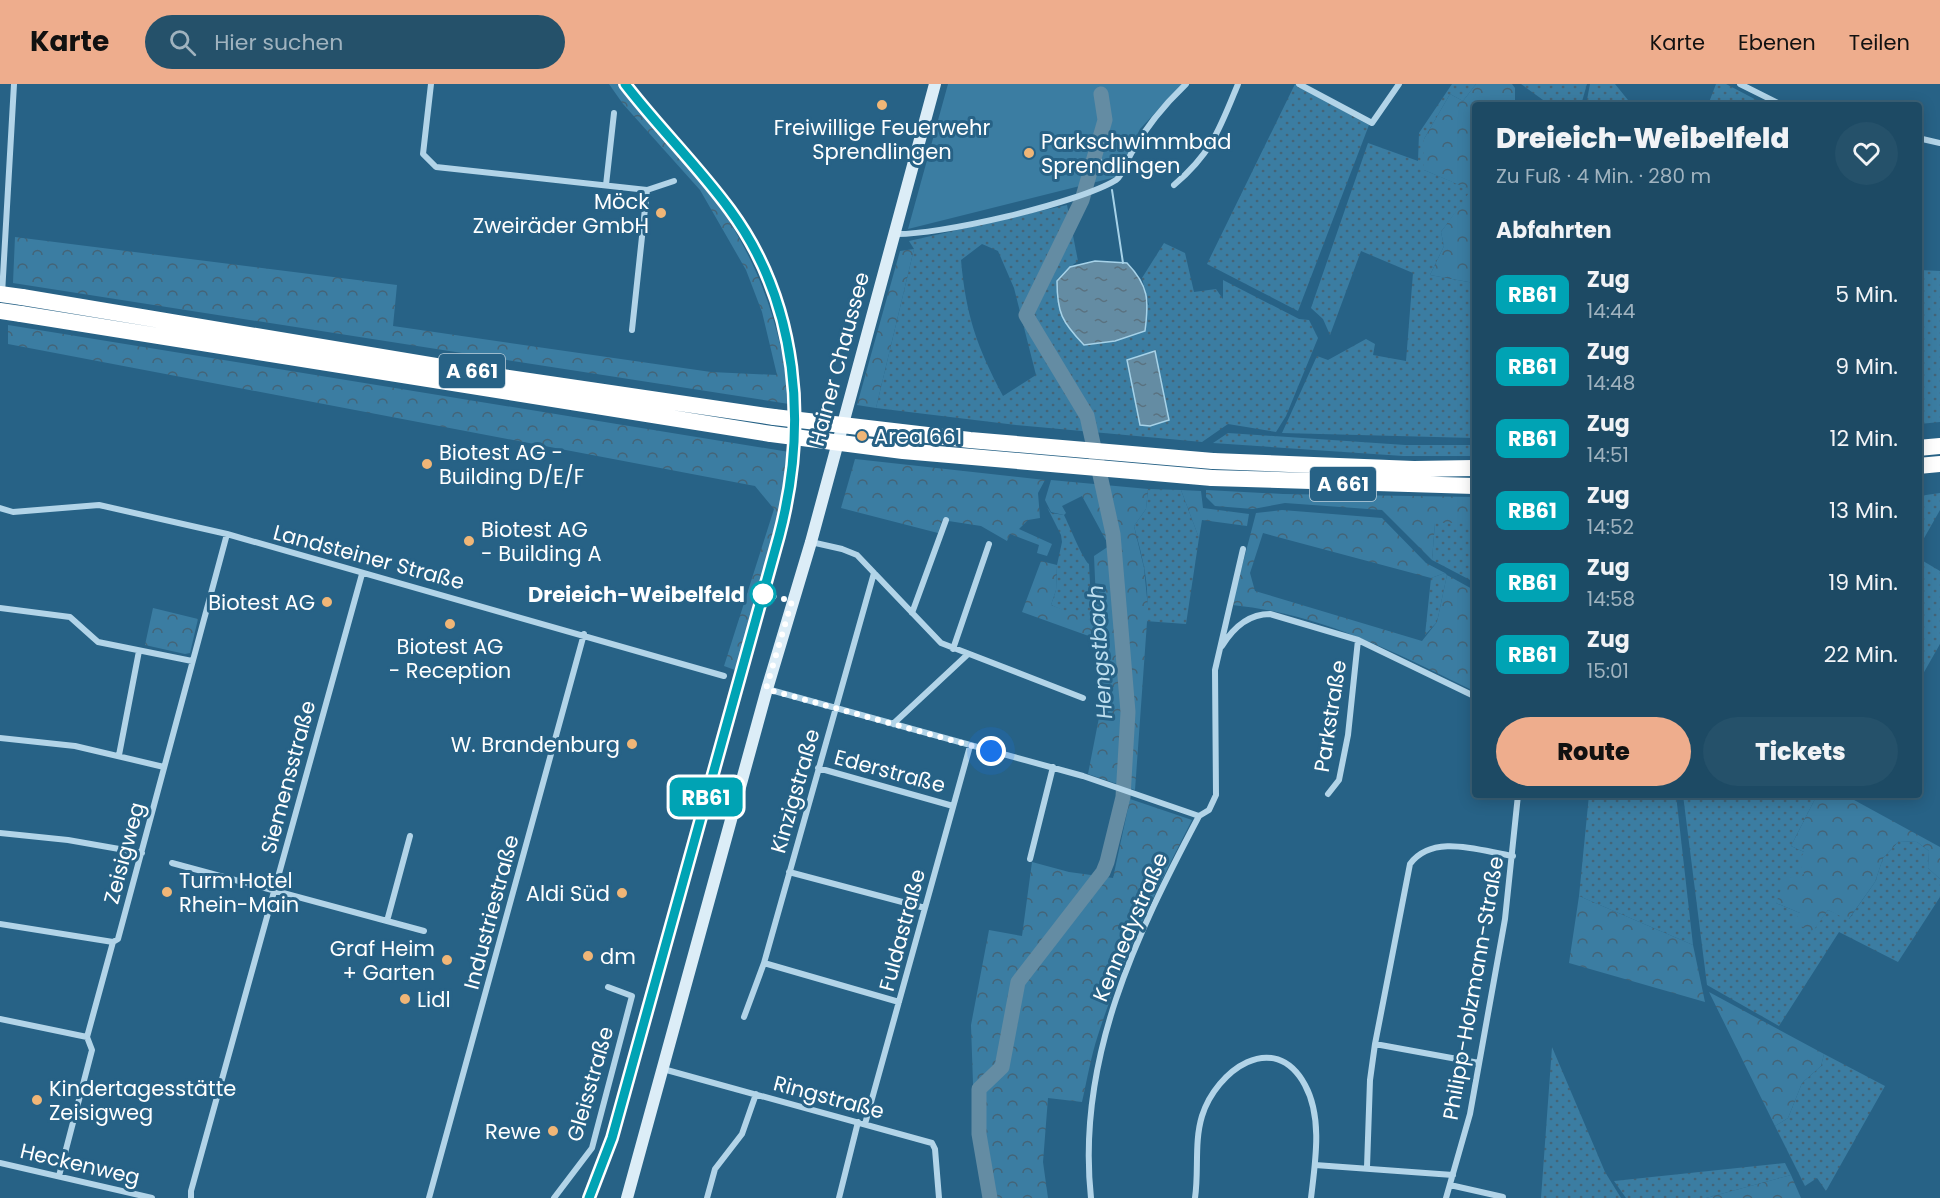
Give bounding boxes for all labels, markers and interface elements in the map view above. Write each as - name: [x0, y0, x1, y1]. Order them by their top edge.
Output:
- search box: [145, 15, 565, 69]
- text: Karte: [30, 22, 109, 61]
- icon: search: [166, 26, 199, 59]
- text: Hier suchen: [214, 27, 343, 58]
- text: Karte: [1650, 28, 1705, 57]
- text: Ebenen: [1738, 28, 1816, 57]
- text: Teilen: [1849, 28, 1910, 57]
- marker: Freiwillige Feuerwehr Sprendlingen: [875, 98, 889, 112]
- place label: Freiwillige Feuerwehr Sprendlingen: [774, 113, 991, 166]
- text: Dreieich-Weibelfeld: [1496, 119, 1790, 158]
- button: heart: [1835, 122, 1898, 185]
- place label: Parkschwimmbad Sprendlingen: [1041, 127, 1231, 180]
- marker: Parkschwimmbad Sprendlingen: [1022, 146, 1036, 160]
- text: Zu Fuß · 4 Min. · 280 m: [1496, 162, 1711, 190]
- place label: Möck Zweiräder GmbH: [473, 187, 649, 240]
- marker: Möck Zweiräder GmbH: [654, 206, 668, 220]
- text: Abfahrten: [1496, 215, 1612, 246]
- text: Zug: [1587, 264, 1630, 295]
- street label: Hainer Chaussee: [802, 269, 876, 449]
- text: 5 Min.: [1835, 279, 1898, 310]
- text: RB61: [1508, 280, 1557, 309]
- text: 14:44: [1587, 297, 1635, 325]
- text: Zug: [1587, 336, 1630, 367]
- text: 9 Min.: [1835, 351, 1898, 382]
- text: RB61: [1508, 352, 1557, 381]
- road number: A 661: [439, 354, 505, 388]
- text: 14:48: [1587, 369, 1635, 397]
- text: Zug: [1587, 408, 1630, 439]
- place label: Area 661: [874, 422, 962, 451]
- text: 12 Min.: [1829, 423, 1898, 454]
- text: RB61: [1508, 424, 1557, 453]
- marker: Area 661: [855, 429, 869, 443]
- place label: Biotest AG - Building D/E/F: [439, 438, 584, 491]
- text: 14:51: [1587, 441, 1629, 469]
- marker: Biotest AG - Building D/E/F: [420, 457, 434, 471]
- road number: A 661: [1310, 467, 1376, 501]
- text: Zug: [1587, 480, 1630, 511]
- text: 13 Min.: [1829, 495, 1898, 526]
- text: RB61: [1508, 496, 1557, 525]
- text: 14:52: [1587, 513, 1634, 541]
- place label: Biotest AG - Building A: [481, 515, 602, 568]
- street label: Landsteiner Straße: [270, 518, 468, 596]
- marker: Biotest AG - Building A: [462, 534, 476, 548]
- text: Zug: [1587, 552, 1630, 583]
- text: 19 Min.: [1828, 567, 1898, 598]
- text: RB61: [1508, 568, 1557, 597]
- place label: Dreieich-Weibelfeld: [528, 580, 745, 609]
- marker: Dreieich-Weibelfeld: [750, 581, 776, 607]
- water label: Hengstbach: [1080, 584, 1120, 720]
- text: 14:58: [1587, 585, 1635, 613]
- place label: Biotest AG: [208, 588, 315, 617]
- marker: Biotest AG: [320, 595, 334, 609]
- marker: Biotest AG - Reception: [443, 617, 457, 631]
- text: Zug: [1587, 624, 1630, 655]
- place label: Biotest AG - Reception: [389, 632, 511, 685]
- text: 22 Min.: [1824, 639, 1898, 670]
- text: RB61: [1508, 640, 1557, 669]
- text: 15:01: [1587, 657, 1629, 685]
- street label: Parkstraße: [1307, 658, 1353, 774]
- street label: Siemensstraße: [254, 697, 322, 857]
- button: Route: [1496, 717, 1691, 786]
- button: Tickets: [1703, 717, 1898, 786]
- street label: Kinzigstraße: [763, 725, 827, 857]
- place label: W. Brandenburg: [451, 730, 620, 759]
- your location: [976, 736, 1006, 766]
- marker: W. Brandenburg: [625, 737, 639, 751]
- street label: Ederstraße: [831, 742, 949, 800]
- line badge: RB61: [664, 778, 748, 816]
- text: RB61: [682, 783, 730, 812]
- street label: Zeisigweg: [96, 799, 152, 907]
- street label: Industriestraße: [456, 832, 526, 992]
- street label: Kennedystraße: [1085, 848, 1175, 1006]
- street label: Philipp-Holzmann-Straße: [1436, 854, 1510, 1122]
- place label: Turm Hotel Rhein-Main: [179, 866, 299, 919]
- street label: Fuldastraße: [872, 866, 932, 994]
- place label: Aldi Süd: [526, 879, 610, 908]
- marker: Turm Hotel Rhein-Main: [160, 885, 174, 899]
- marker: Aldi Süd: [615, 886, 629, 900]
- place label: Graf Heim + Garten: [330, 934, 435, 987]
- place label: dm: [600, 942, 636, 971]
- marker: dm: [581, 949, 595, 963]
- marker: Graf Heim + Garten: [440, 953, 454, 967]
- place label: Lidl: [417, 985, 451, 1014]
- marker: Lidl: [398, 992, 412, 1006]
- street label: Gleisstraße: [560, 1023, 620, 1145]
- street label: Ringstraße: [770, 1068, 888, 1126]
- place label: Kindertagesstätte Zeisigweg: [49, 1074, 236, 1127]
- marker: Kindertagesstätte Zeisigweg: [30, 1093, 44, 1107]
- place label: Rewe: [485, 1117, 541, 1146]
- marker: Rewe: [546, 1124, 560, 1138]
- street label: Heckenweg: [17, 1136, 143, 1192]

